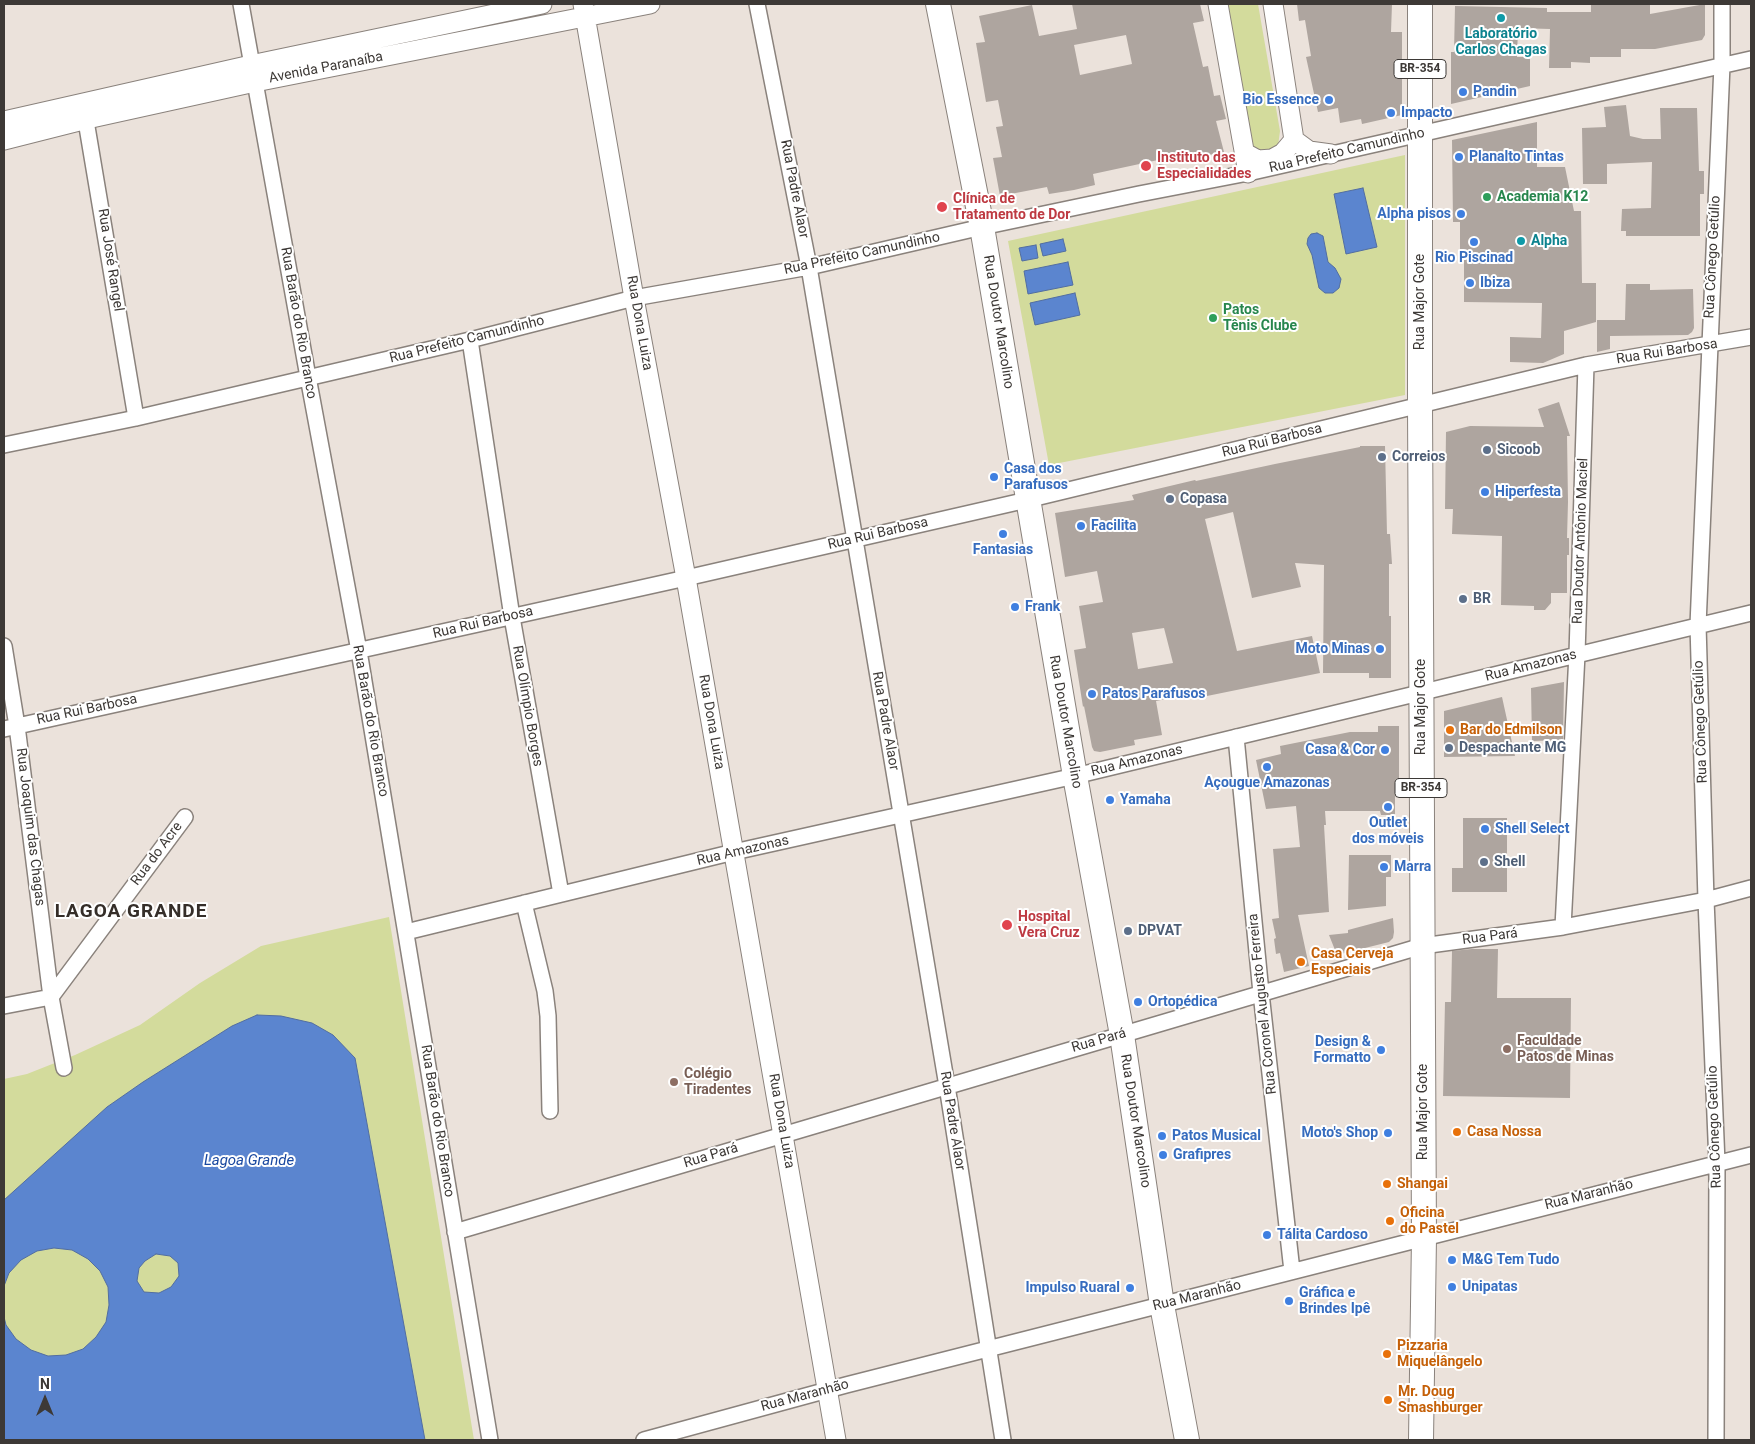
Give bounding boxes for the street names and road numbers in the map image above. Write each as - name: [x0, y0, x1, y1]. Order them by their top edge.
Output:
- street label: Avenida Paranaíba: [268, 49, 384, 87]
- road number: BR-354: [1394, 60, 1446, 78]
- street label: Rua Prefeito Camundinho: [1268, 125, 1426, 177]
- street label: Rua Padre Alaor: [776, 138, 812, 240]
- street label: Rua Cônego Getúlio: [1701, 195, 1725, 319]
- street label: Rua José Rangel: [94, 207, 126, 313]
- street label: Rua Prefeito Camundinho: [783, 229, 941, 279]
- street label: Rua Barão do Rio Branco: [276, 246, 320, 400]
- street label: Rua Doutor Marcolino: [979, 254, 1017, 390]
- street label: Rua Major Gote: [1412, 254, 1428, 350]
- street label: Rua Dona Luiza: [622, 274, 656, 372]
- street label: Rua Prefeito Camundinho: [388, 313, 546, 367]
- street label: Rua Rui Barbosa: [1615, 336, 1719, 368]
- street label: Rua Rui Barbosa: [1220, 420, 1324, 462]
- street label: Rua Doutor Antônio Maciel: [1570, 458, 1592, 624]
- street label: Rua Rui Barbosa: [826, 514, 930, 554]
- street label: Rua Rui Barbosa: [431, 603, 535, 643]
- street label: Rua Barão do Rio Branco: [348, 644, 392, 798]
- street label: Rua Olímpio Borges: [508, 644, 546, 768]
- street label: Rua Amazonas: [1483, 646, 1579, 686]
- street label: Rua Doutor Marcolino: [1045, 654, 1085, 790]
- street label: Rua Major Gote: [1413, 659, 1429, 755]
- street label: Rua Cônego Getúlio: [1690, 660, 1712, 784]
- street label: Rua Padre Alaor: [868, 670, 902, 772]
- street label: Rua Dona Luiza: [694, 673, 728, 771]
- street label: Rua Rui Barbosa: [35, 691, 139, 729]
- street label: Rua Amazonas: [1089, 741, 1185, 781]
- street label: Rua Joaquim das Chagas: [12, 747, 48, 907]
- road number: BR-354: [1395, 778, 1447, 798]
- street label: Rua do Acre: [128, 819, 186, 889]
- street label: Rua Amazonas: [695, 832, 791, 870]
- street label: Rua Coronel Augusto Ferreira: [1245, 913, 1281, 1095]
- street label: Rua Pará: [1461, 925, 1519, 949]
- street label: Rua Pará: [1070, 1025, 1128, 1057]
- street label: Rua Barão do Rio Branco: [417, 1044, 457, 1198]
- street label: Rua Doutor Marcolino: [1116, 1053, 1154, 1189]
- street label: Rua Major Gote: [1415, 1064, 1431, 1160]
- street label: Rua Cônego Getúlio: [1704, 1065, 1726, 1189]
- street label: Rua Padre Alaor: [936, 1070, 968, 1172]
- street label: Rua Dona Luiza: [764, 1072, 798, 1170]
- street label: Rua Pará: [682, 1140, 740, 1172]
- street label: Rua Maranhão: [1543, 1176, 1635, 1214]
- street label: Rua Maranhão: [1151, 1277, 1243, 1315]
- street label: Rua Maranhão: [759, 1376, 851, 1416]

